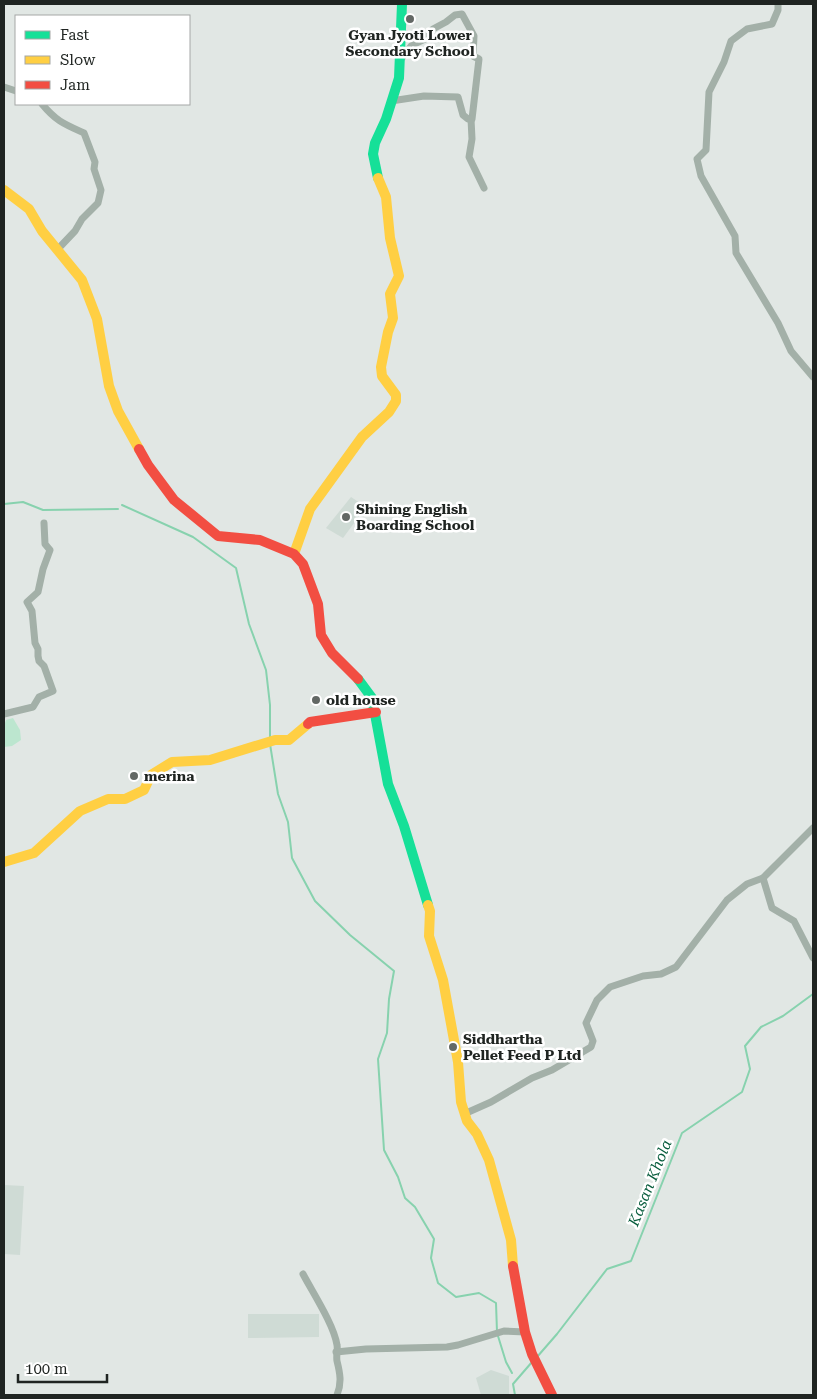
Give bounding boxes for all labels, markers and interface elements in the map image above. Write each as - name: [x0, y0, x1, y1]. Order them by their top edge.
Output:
- marker: Gyan Jyoti Lower Secondary School: [404, 13, 416, 25]
- legend: [15, 15, 190, 105]
- text: Fast: [60, 26, 90, 44]
- place label: Gyan Jyoti Lower Secondary School: [345, 27, 475, 59]
- text: Slow: [60, 51, 96, 69]
- text: Jam: [60, 76, 90, 94]
- place label: Shining English Boarding School: [356, 501, 475, 533]
- marker: Shining English Boarding School: [340, 511, 352, 523]
- place label: old house: [326, 692, 396, 708]
- marker: old house: [310, 694, 322, 706]
- place label: merina: [144, 768, 195, 784]
- marker: merina: [128, 770, 140, 782]
- place label: Siddhartha Pellet Feed P Ltd: [463, 1031, 582, 1063]
- marker: Siddhartha Pellet Feed P Ltd: [447, 1041, 459, 1053]
- water label: Kasan Khola: [624, 1137, 675, 1230]
- scale bar: [18, 1352, 106, 1384]
- text: 100 m: [25, 1360, 68, 1378]

